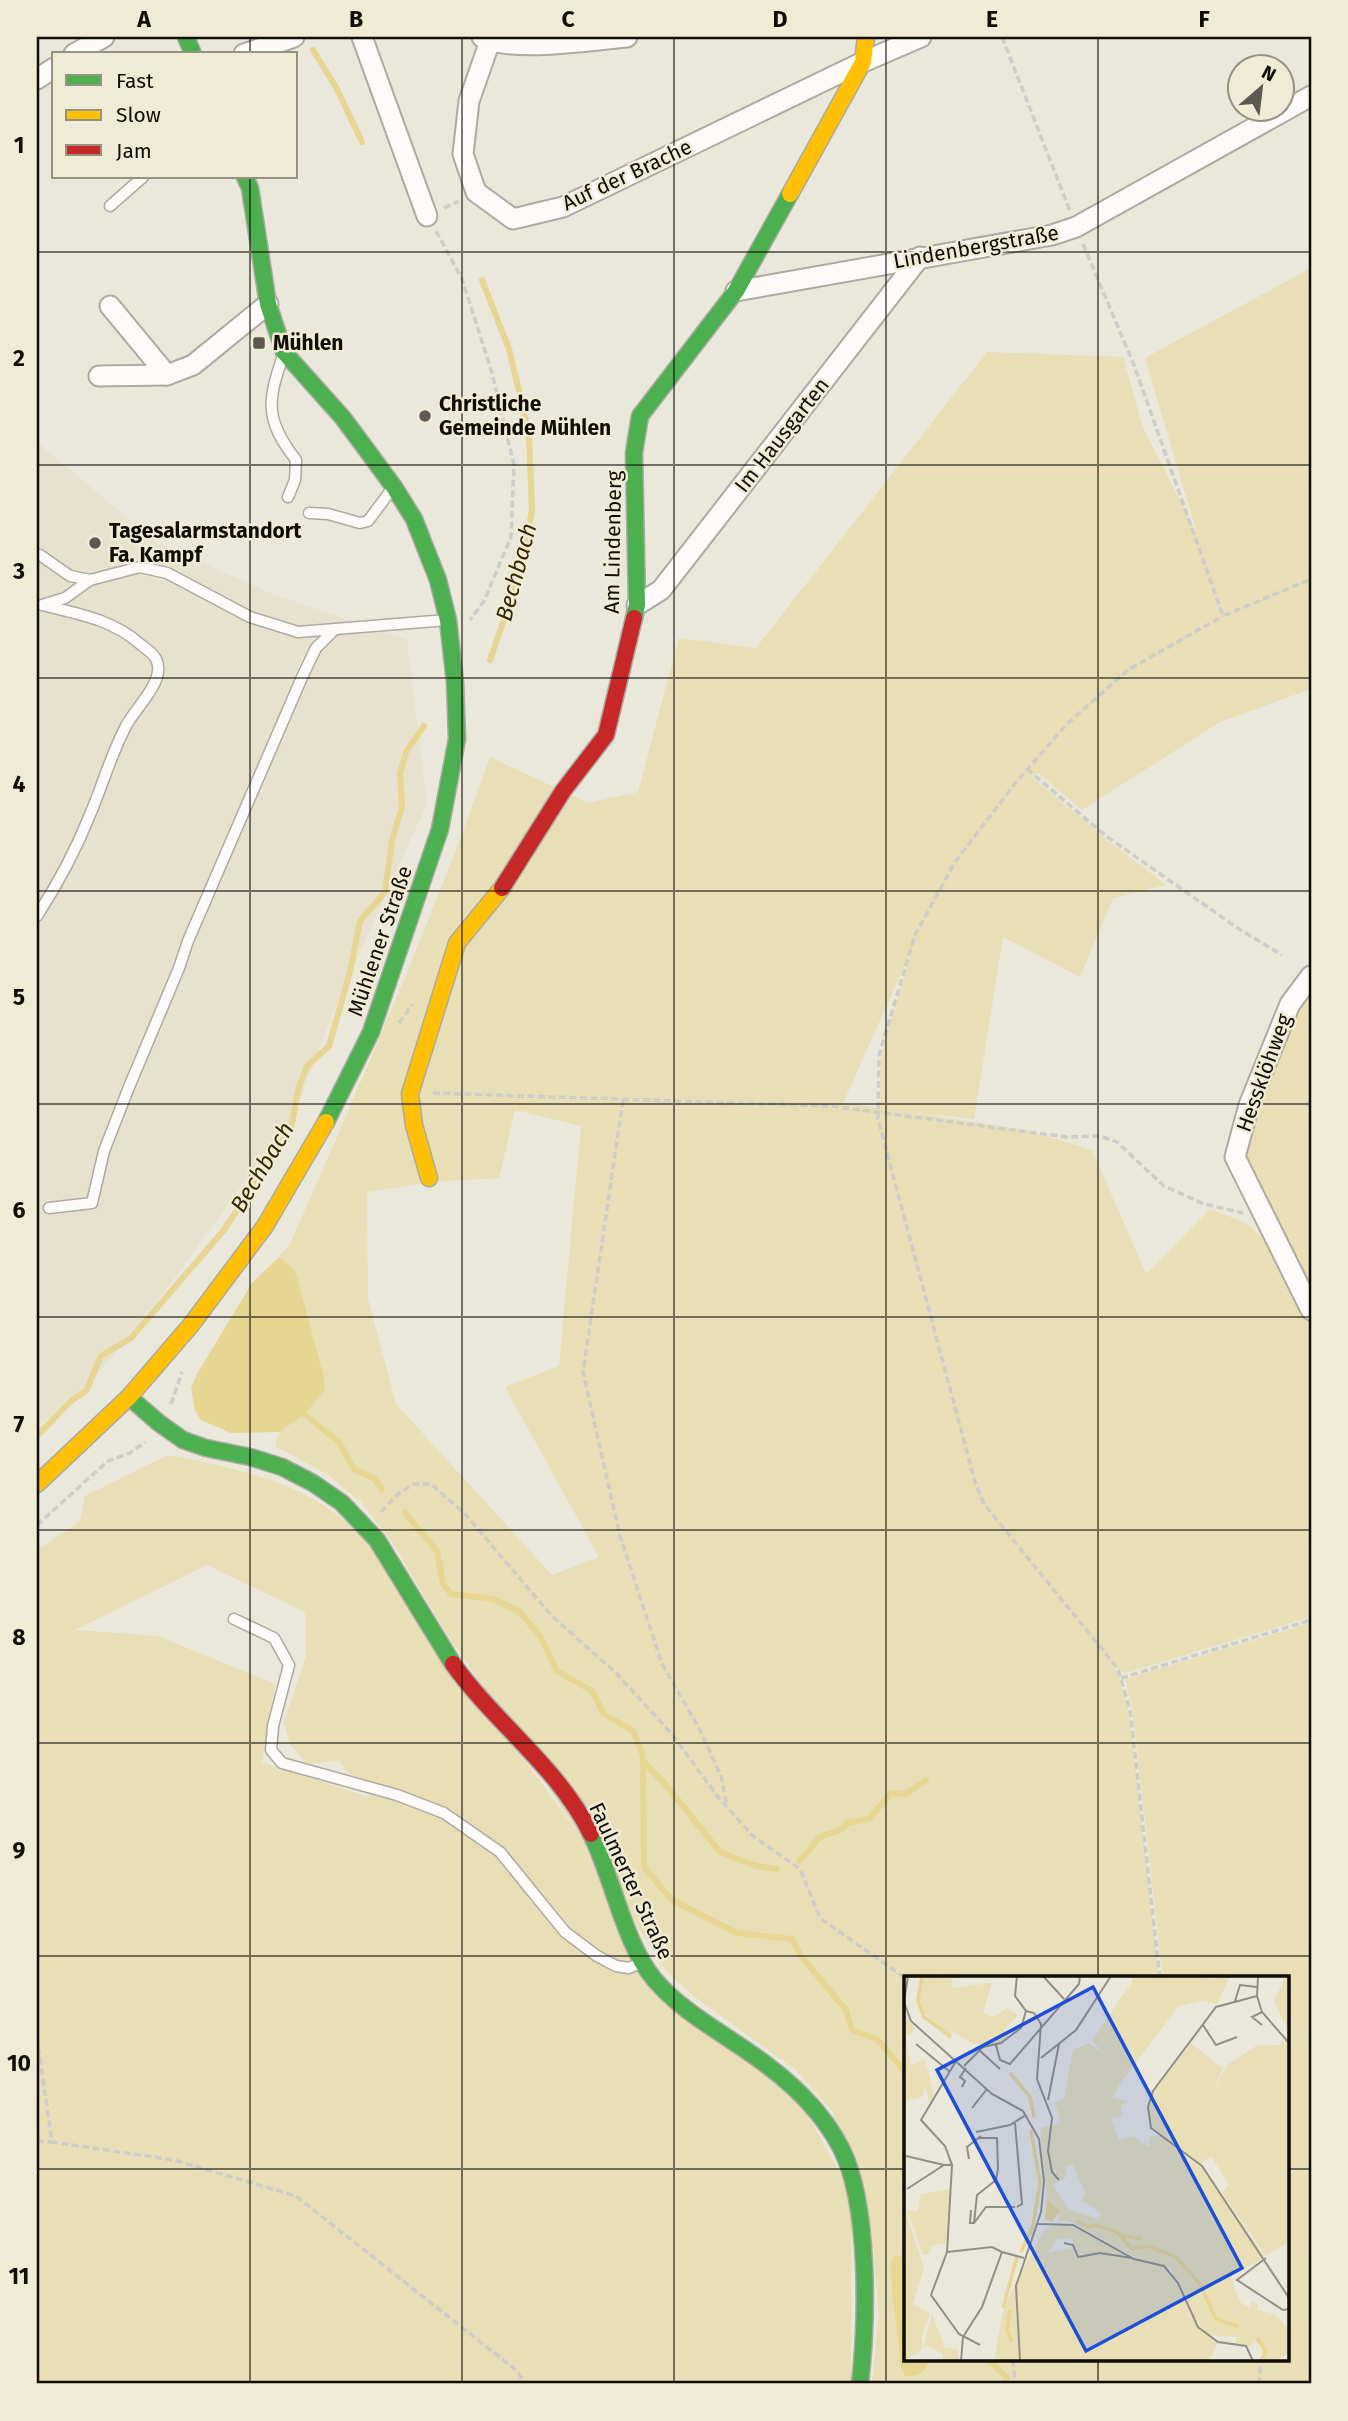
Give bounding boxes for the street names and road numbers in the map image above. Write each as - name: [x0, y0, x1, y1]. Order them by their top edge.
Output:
- street label: Auf der Brache: [558, 134, 696, 216]
- street label: Lindenbergstraße: [891, 220, 1061, 274]
- street label: Im Hausgarten: [729, 372, 835, 498]
- street label: Am Lindenberg: [599, 470, 627, 614]
- street label: Mühlener Straße: [342, 862, 418, 1020]
- street label: Hessklöhweg: [1231, 1010, 1297, 1136]
- street label: Faulmerter Straße: [583, 1798, 679, 1964]

